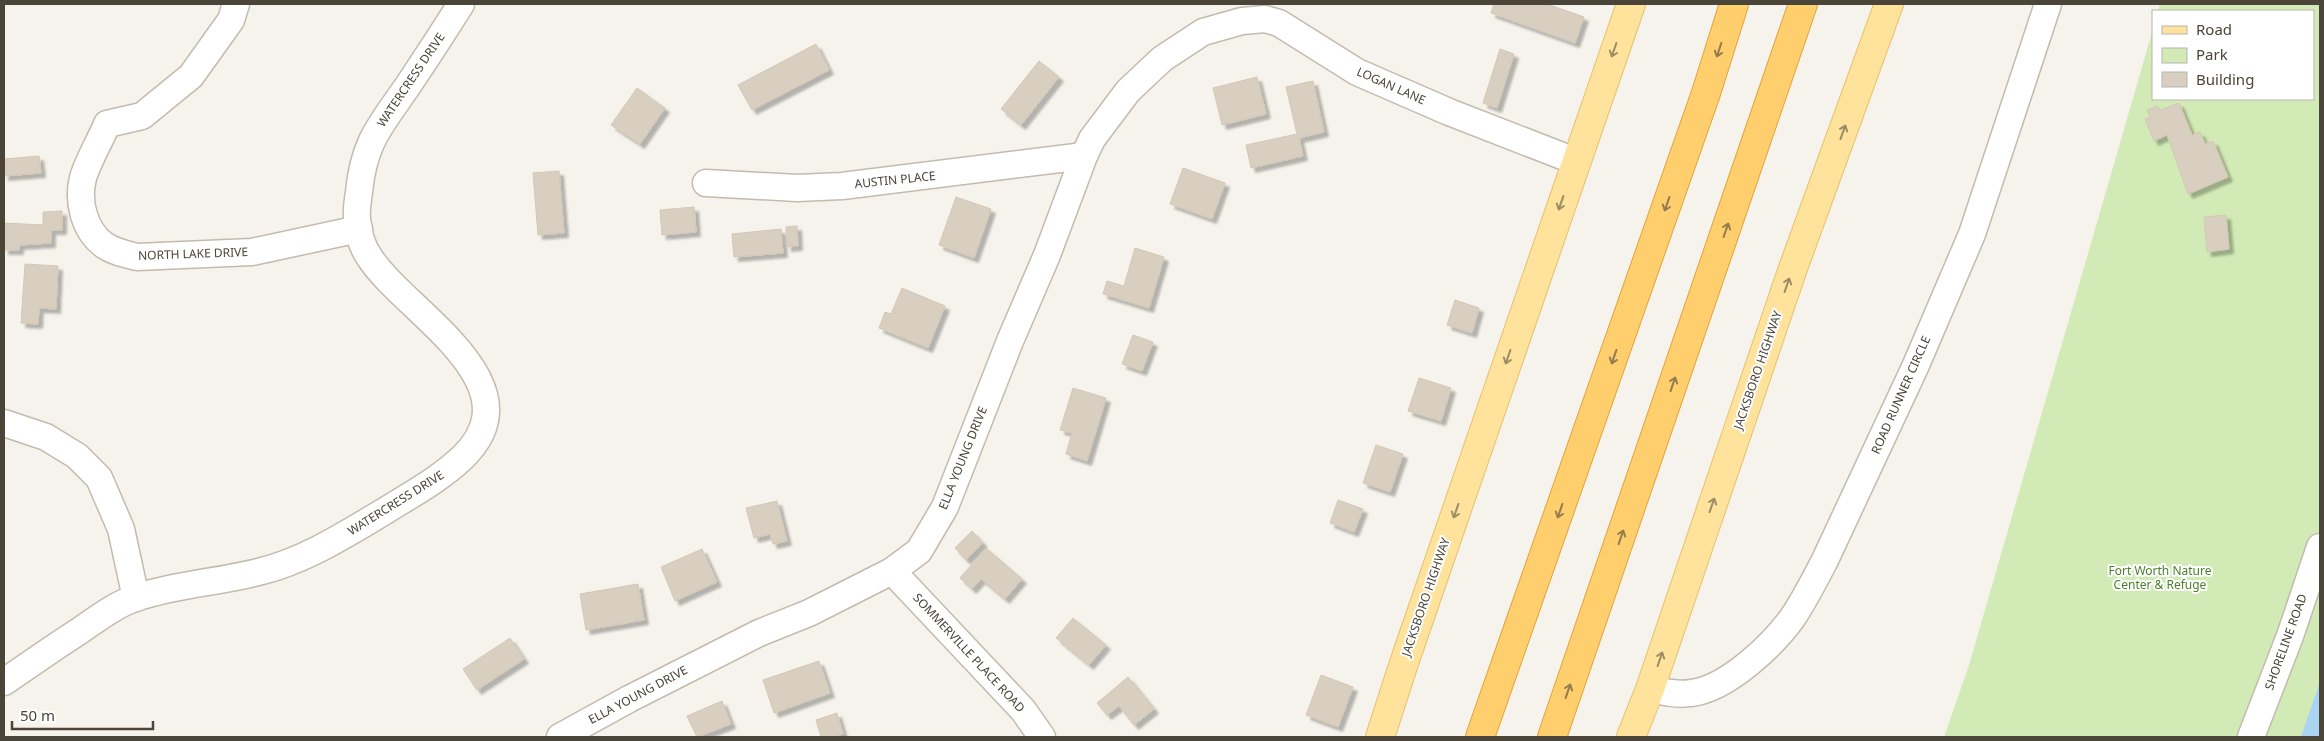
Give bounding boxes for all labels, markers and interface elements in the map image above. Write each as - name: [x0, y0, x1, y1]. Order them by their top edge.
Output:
- legend: [2152, 10, 2314, 100]
- text: Road: [2196, 19, 2232, 39]
- street label: WATERCRESS DRIVE: [373, 29, 449, 130]
- one-way arrow: [1609, 41, 1618, 57]
- one-way arrow: [1714, 42, 1724, 58]
- text: Park: [2196, 44, 2228, 64]
- street label: LOGAN LANE: [1354, 63, 1428, 108]
- text: Building: [2196, 69, 2254, 89]
- one-way arrow: [1839, 125, 1848, 140]
- street label: AUSTIN PLACE: [854, 167, 936, 192]
- one-way arrow: [1556, 195, 1565, 210]
- one-way arrow: [1662, 196, 1671, 211]
- one-way arrow: [1722, 222, 1731, 238]
- street label: NORTH LAKE DRIVE: [138, 243, 248, 264]
- one-way arrow: [1783, 277, 1792, 293]
- street label: JACKSBORO HIGHWAY: [1729, 308, 1786, 432]
- street label: ROAD RUNNER CIRCLE: [1867, 333, 1934, 457]
- one-way arrow: [1503, 349, 1512, 364]
- one-way arrow: [1608, 349, 1618, 365]
- one-way arrow: [1669, 376, 1678, 392]
- street label: ELLA YOUNG DRIVE: [934, 404, 991, 512]
- street label: WATERCRESS DRIVE: [344, 466, 447, 539]
- one-way arrow: [1708, 497, 1717, 513]
- one-way arrow: [1451, 502, 1460, 518]
- one-way arrow: [1554, 502, 1564, 518]
- one-way arrow: [1617, 530, 1626, 546]
- street label: JACKSBORO HIGHWAY: [1397, 535, 1454, 659]
- park label: Fort Worth Nature Center & Refuge: [2109, 562, 2212, 593]
- street label: SOMMERVILLE PLACE ROAD: [910, 589, 1029, 716]
- street label: SHORELINE ROAD: [2260, 591, 2311, 692]
- one-way arrow: [1656, 651, 1665, 667]
- street label: ELLA YOUNG DRIVE: [585, 661, 690, 728]
- one-way arrow: [1564, 684, 1573, 699]
- scale bar: [12, 698, 154, 730]
- text: 50 m: [20, 705, 55, 725]

